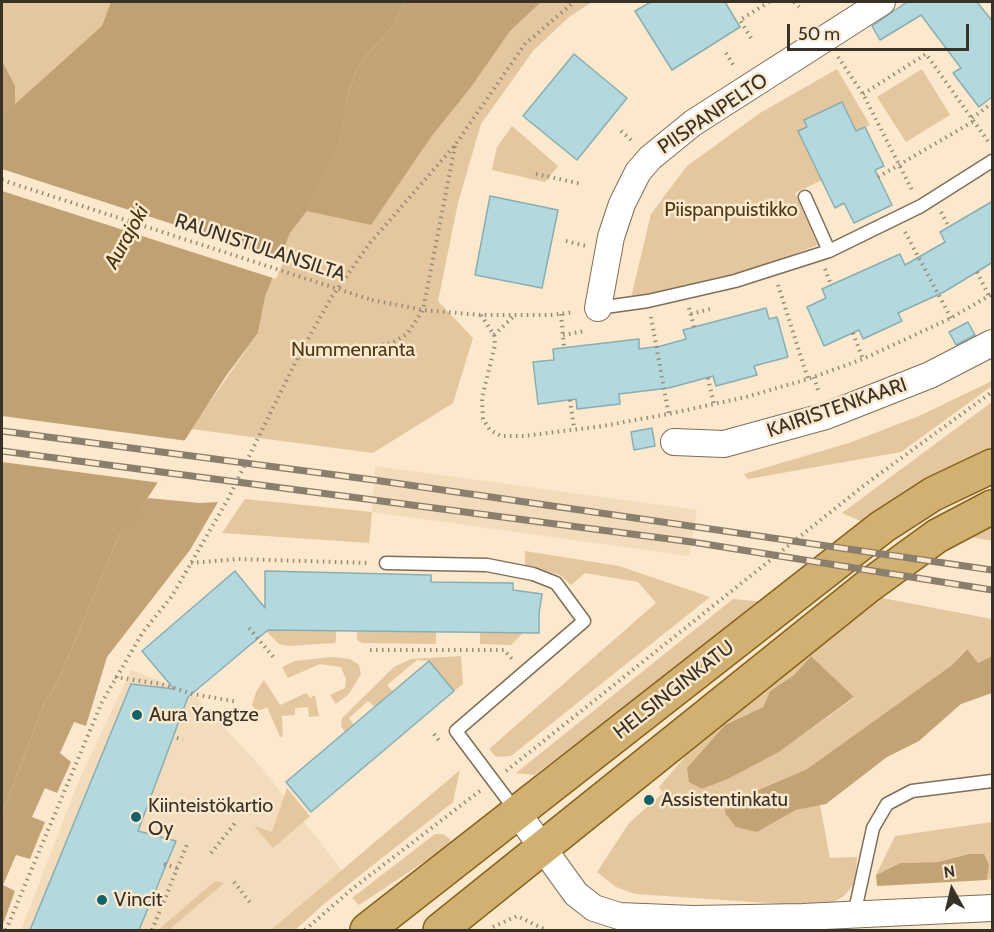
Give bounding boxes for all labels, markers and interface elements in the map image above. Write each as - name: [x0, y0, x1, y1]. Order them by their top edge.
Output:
- scale bar: [790, 12, 972, 50]
- text: 50 m: [798, 23, 840, 45]
- street label: PIISPANPELTO: [654, 69, 772, 159]
- park label: Piispanpuistikko: [664, 198, 798, 222]
- water label: Aurajoki: [99, 201, 155, 273]
- street label: RAUNISTULANSILTA: [171, 209, 349, 287]
- park label: Nummenranta: [291, 338, 415, 362]
- street label: KAIRISTENKAARI: [764, 373, 910, 443]
- street label: HELSINGINKATU: [609, 635, 739, 745]
- place label: Aura Yangtze: [149, 703, 259, 727]
- marker: Aura Yangtze: [130, 708, 144, 722]
- place label: Assistentinkatu: [661, 788, 788, 812]
- marker: Assistentinkatu: [642, 793, 656, 807]
- place label: Kiinteistökartio Oy: [148, 794, 273, 841]
- marker: Kiinteistökartio Oy: [129, 810, 143, 824]
- north arrow: [922, 860, 982, 920]
- text: N: [943, 861, 956, 882]
- place label: Vincit: [114, 888, 163, 912]
- marker: Vincit: [95, 893, 109, 907]

